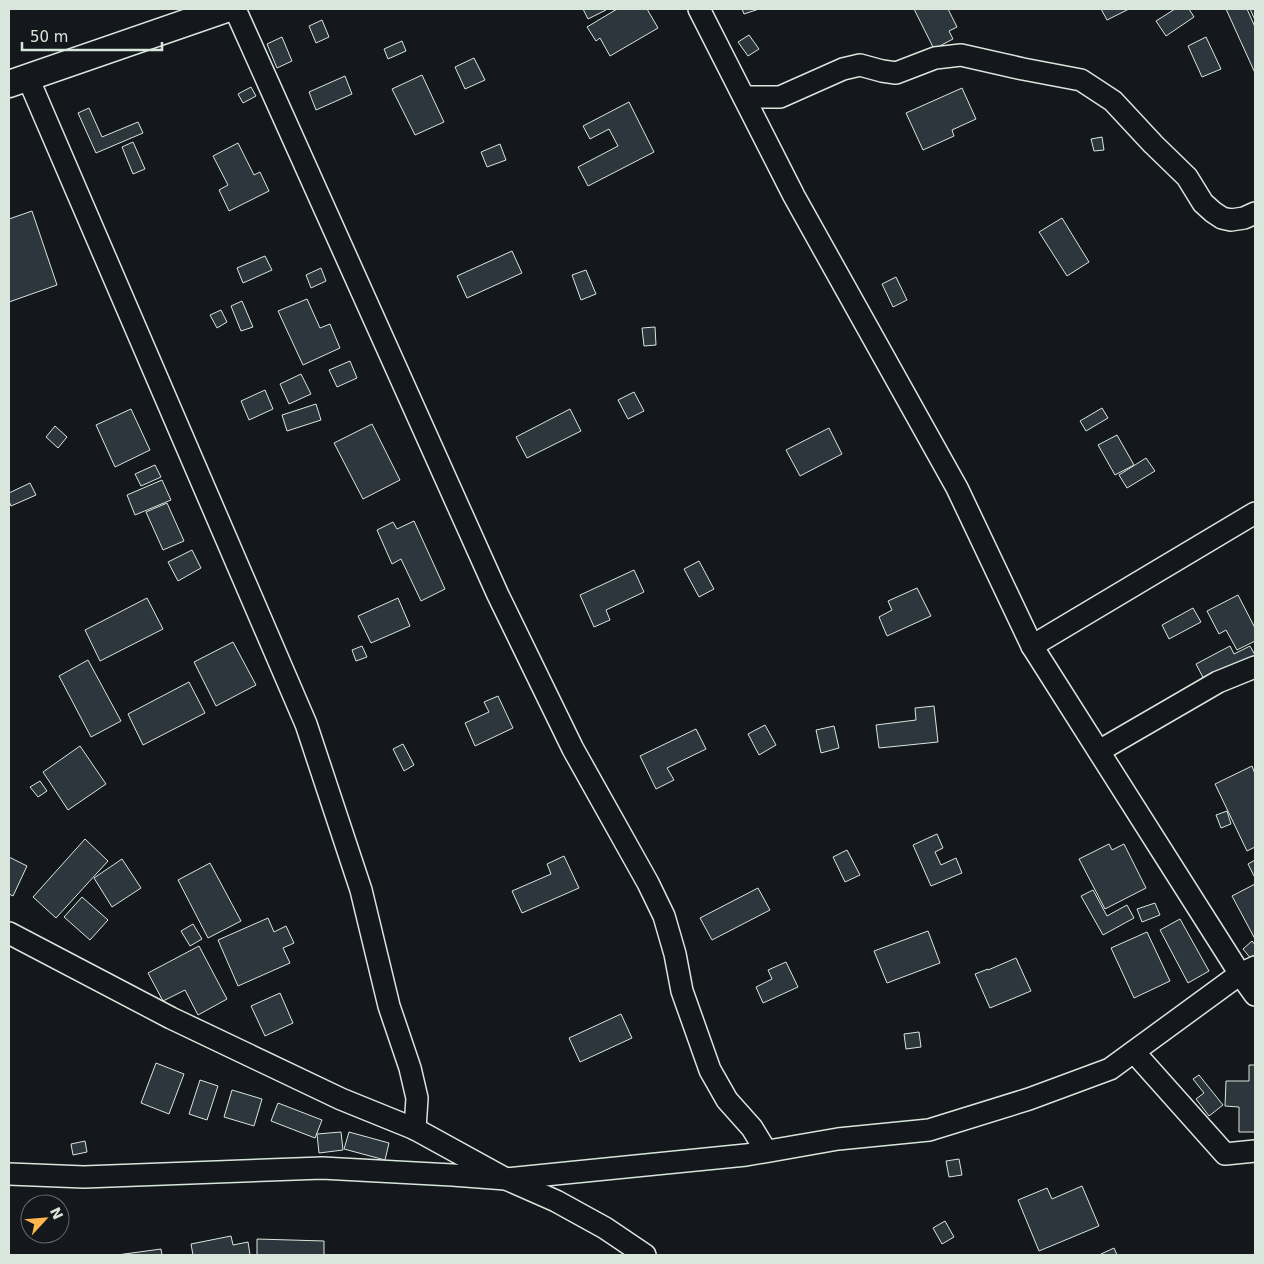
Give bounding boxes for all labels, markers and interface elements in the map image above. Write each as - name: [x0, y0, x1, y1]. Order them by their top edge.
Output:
- scale bar: [22, 20, 162, 52]
- text: 50 m: [30, 28, 68, 46]
- north arrow: [20, 1194, 70, 1244]
- text: N: [47, 1205, 66, 1222]

